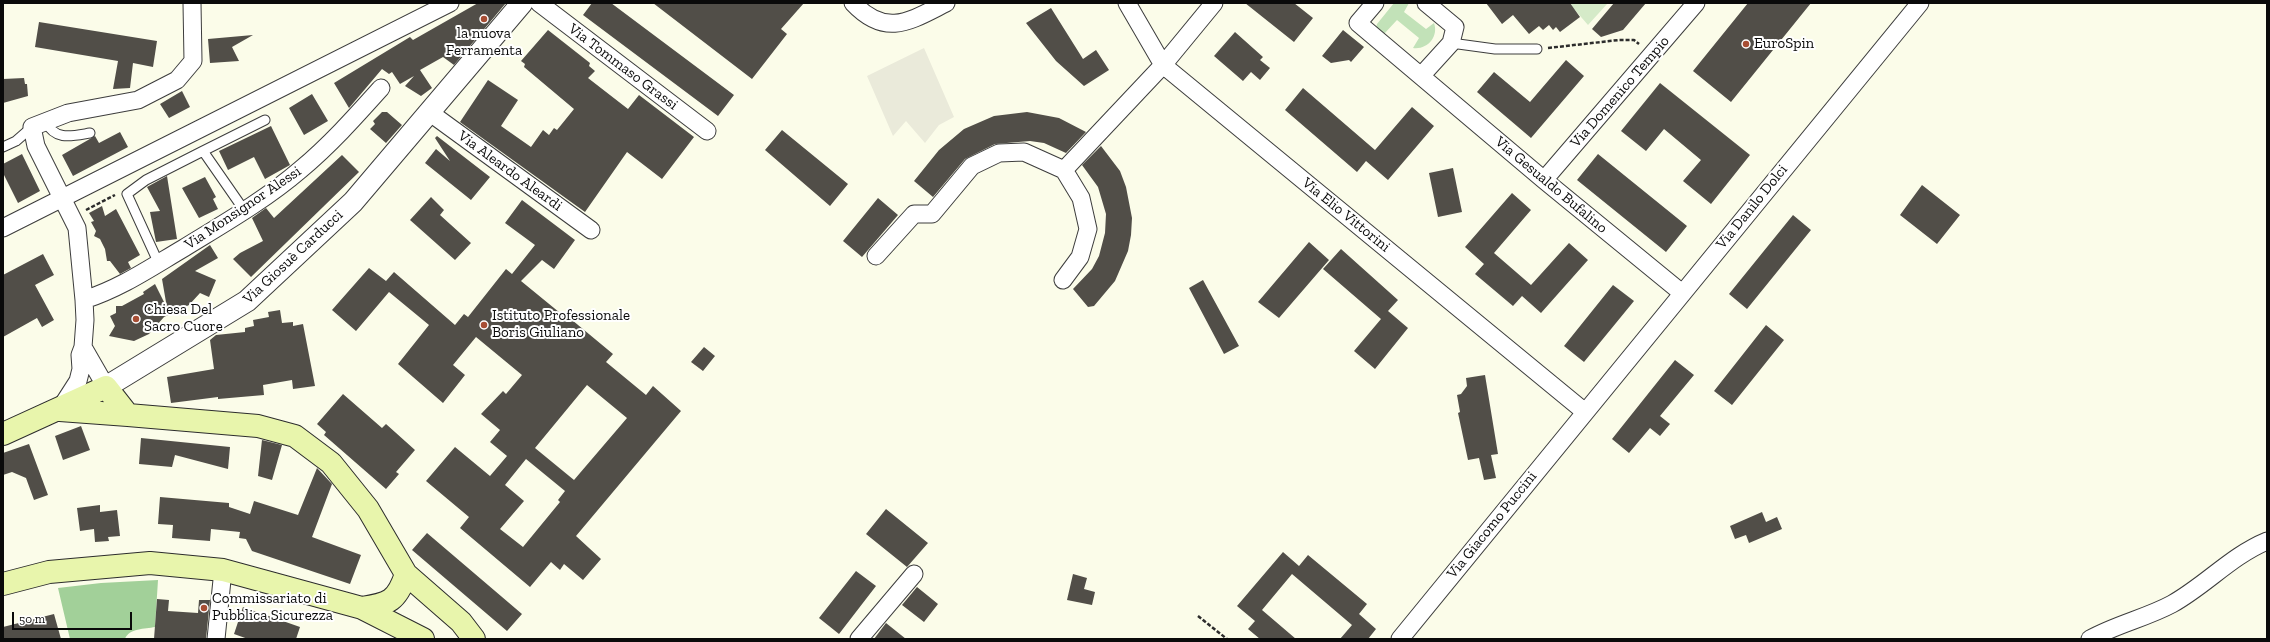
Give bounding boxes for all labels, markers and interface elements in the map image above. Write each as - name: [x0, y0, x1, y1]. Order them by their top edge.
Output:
- marker: la nuova Ferramenta: [479, 14, 489, 24]
- street label: Via Tommaso Grassi: [565, 20, 681, 114]
- place label: la nuova Ferramenta: [446, 25, 522, 60]
- street label: Via Domenico Tempio: [1567, 33, 1673, 151]
- place label: EuroSpin: [1754, 35, 1814, 53]
- marker: EuroSpin: [1741, 39, 1751, 49]
- street label: Via Aleardo Aleardi: [454, 127, 566, 215]
- street label: Via Gesualdo Bufalino: [1491, 133, 1611, 237]
- street label: Via Danilo Dolci: [1713, 161, 1791, 253]
- street label: Via Monsignor Alessi: [181, 162, 305, 254]
- street label: Via Elio Vittorini: [1298, 174, 1394, 256]
- street label: Via Giosuè Carducci: [239, 206, 347, 308]
- place label: Chiesa Del Sacro Cuore: [144, 301, 223, 336]
- place label: Istituto Professionale Boris Giuliano: [492, 307, 630, 342]
- marker: Chiesa Del Sacro Cuore: [131, 314, 141, 324]
- marker: Istituto Professionale Boris Giuliano: [479, 320, 489, 330]
- street label: Via Giacomo Puccini: [1443, 468, 1541, 582]
- place label: Commissariato di Pubblica Sicurezza: [212, 590, 333, 625]
- marker: Commissariato di Pubblica Sicurezza: [199, 603, 209, 613]
- scale bar: [14, 604, 134, 630]
- text: 50 m: [19, 612, 45, 626]

